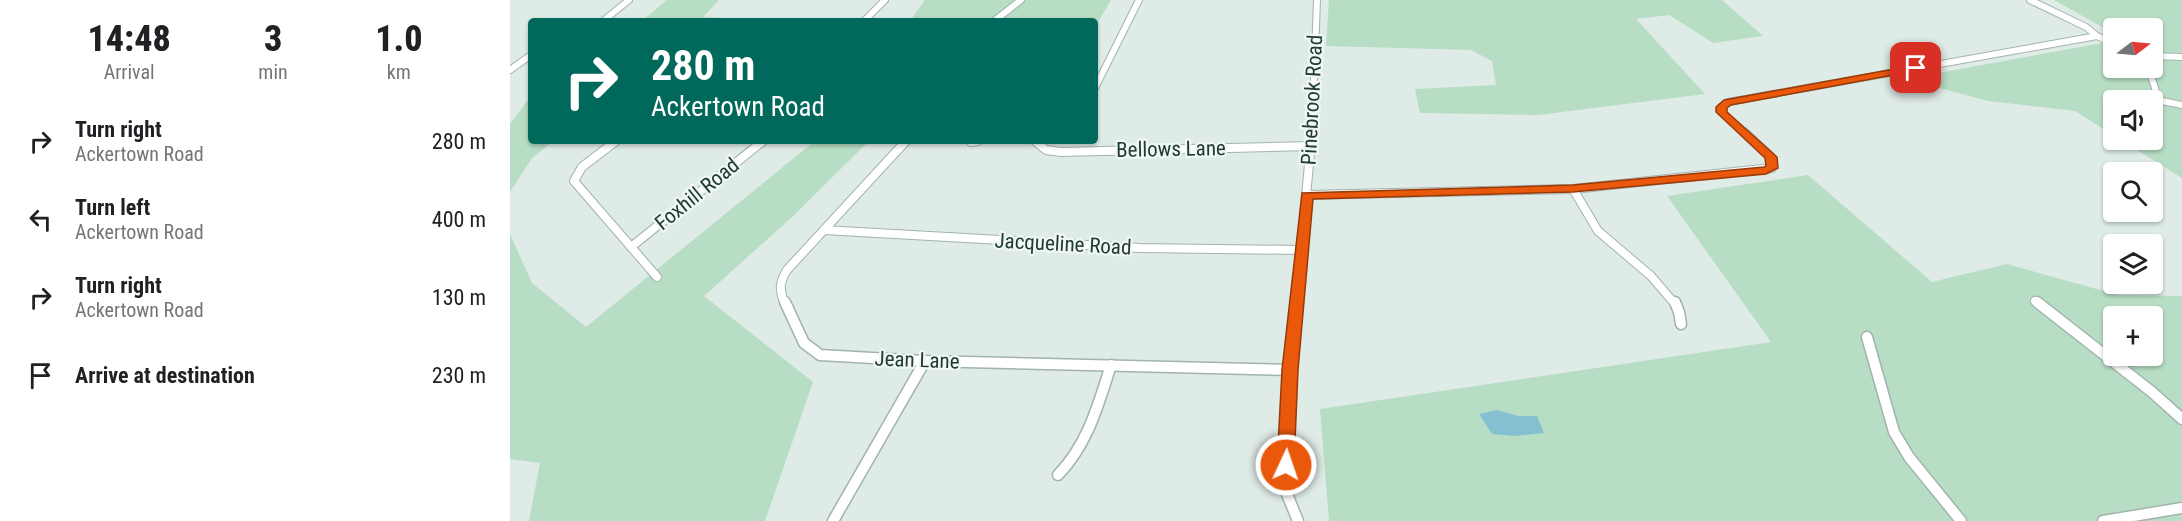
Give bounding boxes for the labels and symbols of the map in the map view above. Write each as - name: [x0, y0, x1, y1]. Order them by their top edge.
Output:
- north arrow: [2103, 18, 2163, 78]
- street label: Pinebrook Road: [1297, 34, 1327, 166]
- pin: [1890, 42, 1941, 93]
- street label: Bellows Lane: [1116, 136, 1226, 162]
- street label: Foxhill Road: [650, 153, 744, 235]
- street label: Jacqueline Road: [994, 228, 1132, 260]
- street label: Jean Lane: [874, 347, 960, 373]
- position arrow: [1254, 433, 1318, 497]

